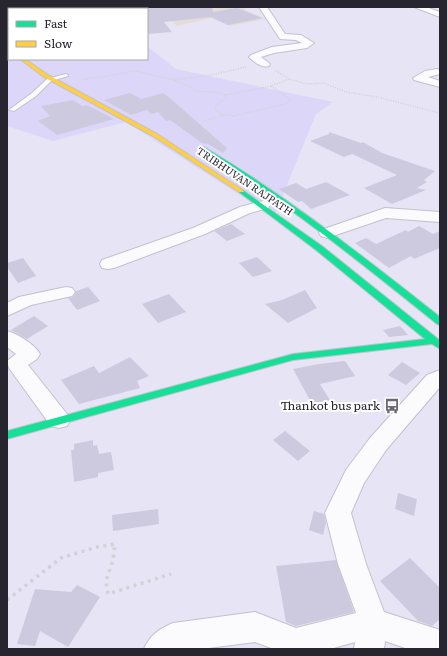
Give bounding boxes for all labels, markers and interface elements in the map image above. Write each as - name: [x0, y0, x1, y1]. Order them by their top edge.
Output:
- legend: [8, 8, 148, 60]
- text: Fast: [44, 14, 68, 32]
- text: Slow: [44, 34, 73, 52]
- street label: TRIBHUVAN RAJPATH: [194, 143, 296, 219]
- place label: Thankot bus park: [280, 396, 381, 414]
- bus stop icon: Thankot bus park: [383, 397, 401, 415]

